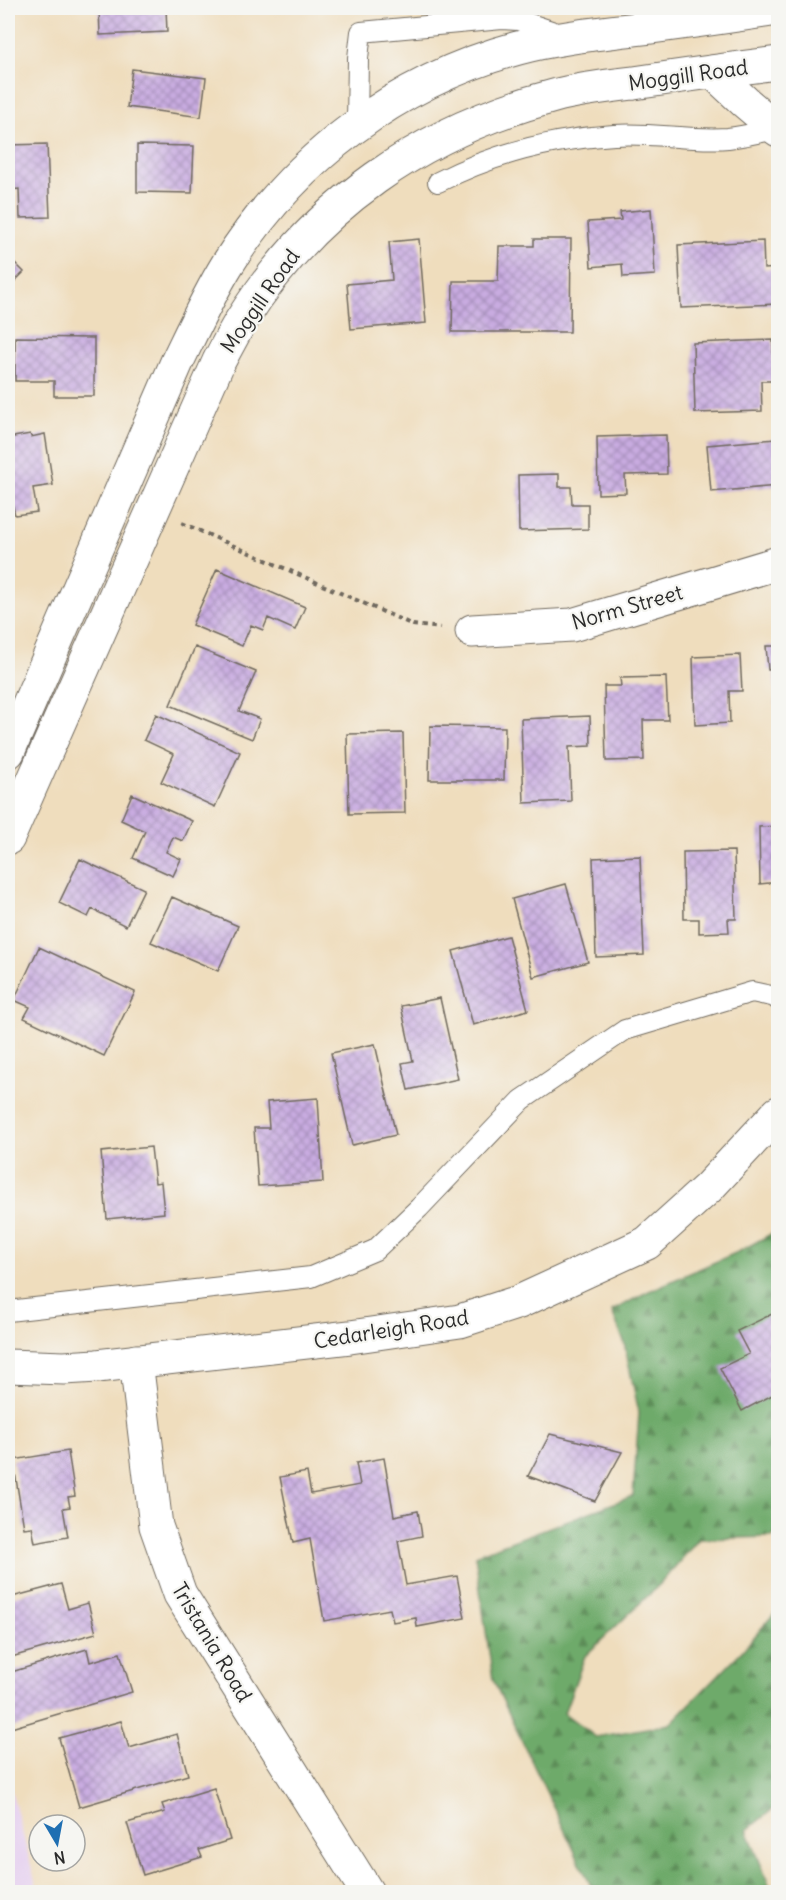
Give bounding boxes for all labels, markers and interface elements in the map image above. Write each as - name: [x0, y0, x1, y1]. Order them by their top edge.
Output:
- street label: Moggill Road: [626, 53, 750, 97]
- street label: Moggill Road: [214, 244, 306, 358]
- street label: Norm Street: [568, 578, 686, 636]
- street label: Cedarleigh Road: [312, 1303, 470, 1355]
- street label: Tristania Road: [166, 1577, 258, 1707]
- north arrow: [27, 1813, 87, 1873]
- text: N: [52, 1847, 67, 1869]

